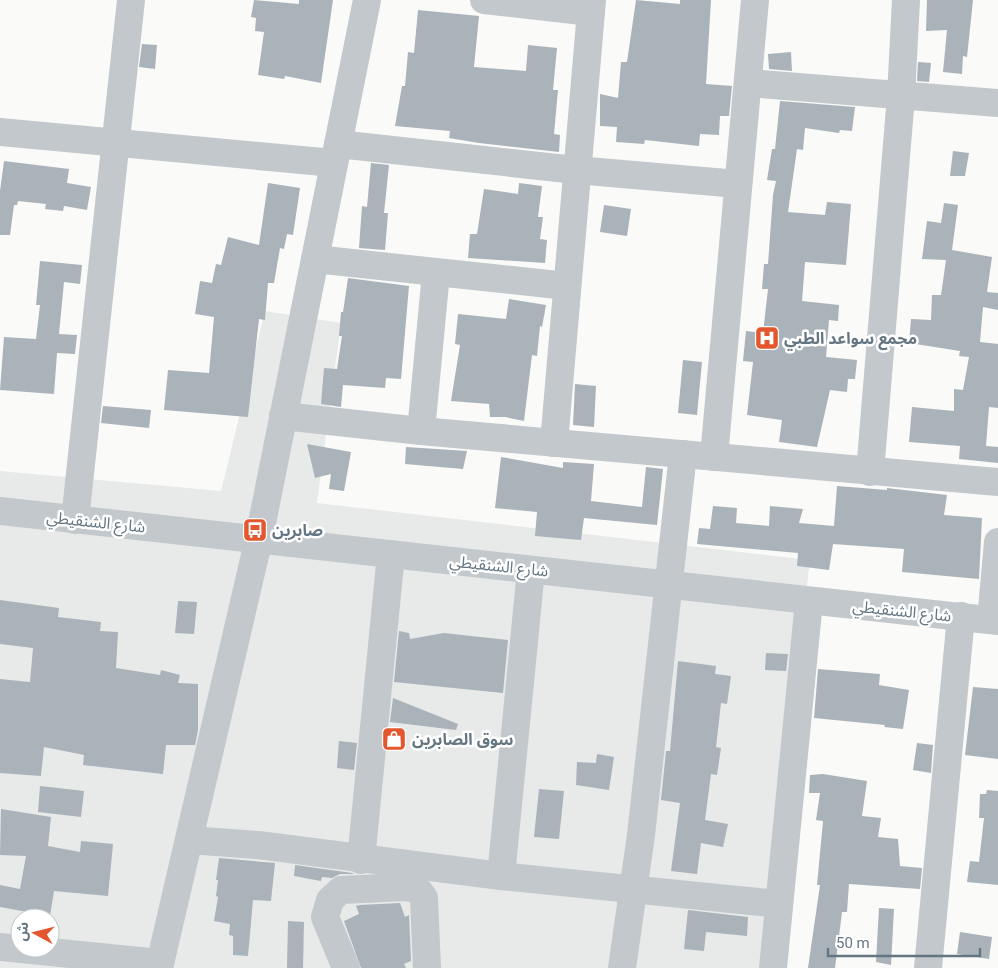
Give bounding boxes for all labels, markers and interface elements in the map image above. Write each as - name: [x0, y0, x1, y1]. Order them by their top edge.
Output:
- hospital icon: مجمع سواعد الطبي: [754, 325, 780, 351]
- place label: مجمع سواعد الطبي: [784, 329, 917, 351]
- street label: شارع الشنقيطي: [45, 507, 146, 540]
- bus stop icon: صابرين: [242, 517, 268, 543]
- place label: صابرين: [272, 521, 323, 540]
- street label: شارع الشنقيطي: [448, 551, 549, 584]
- street label: شارع الشنقيطي: [851, 596, 952, 629]
- shop icon: سوق الصابرين: [381, 726, 407, 752]
- place label: سوق الصابرين: [412, 730, 514, 749]
- north arrow: [10, 908, 60, 958]
- text: ش: [13, 921, 31, 942]
- scale bar: [828, 926, 980, 958]
- text: 50 m: [836, 934, 870, 952]

